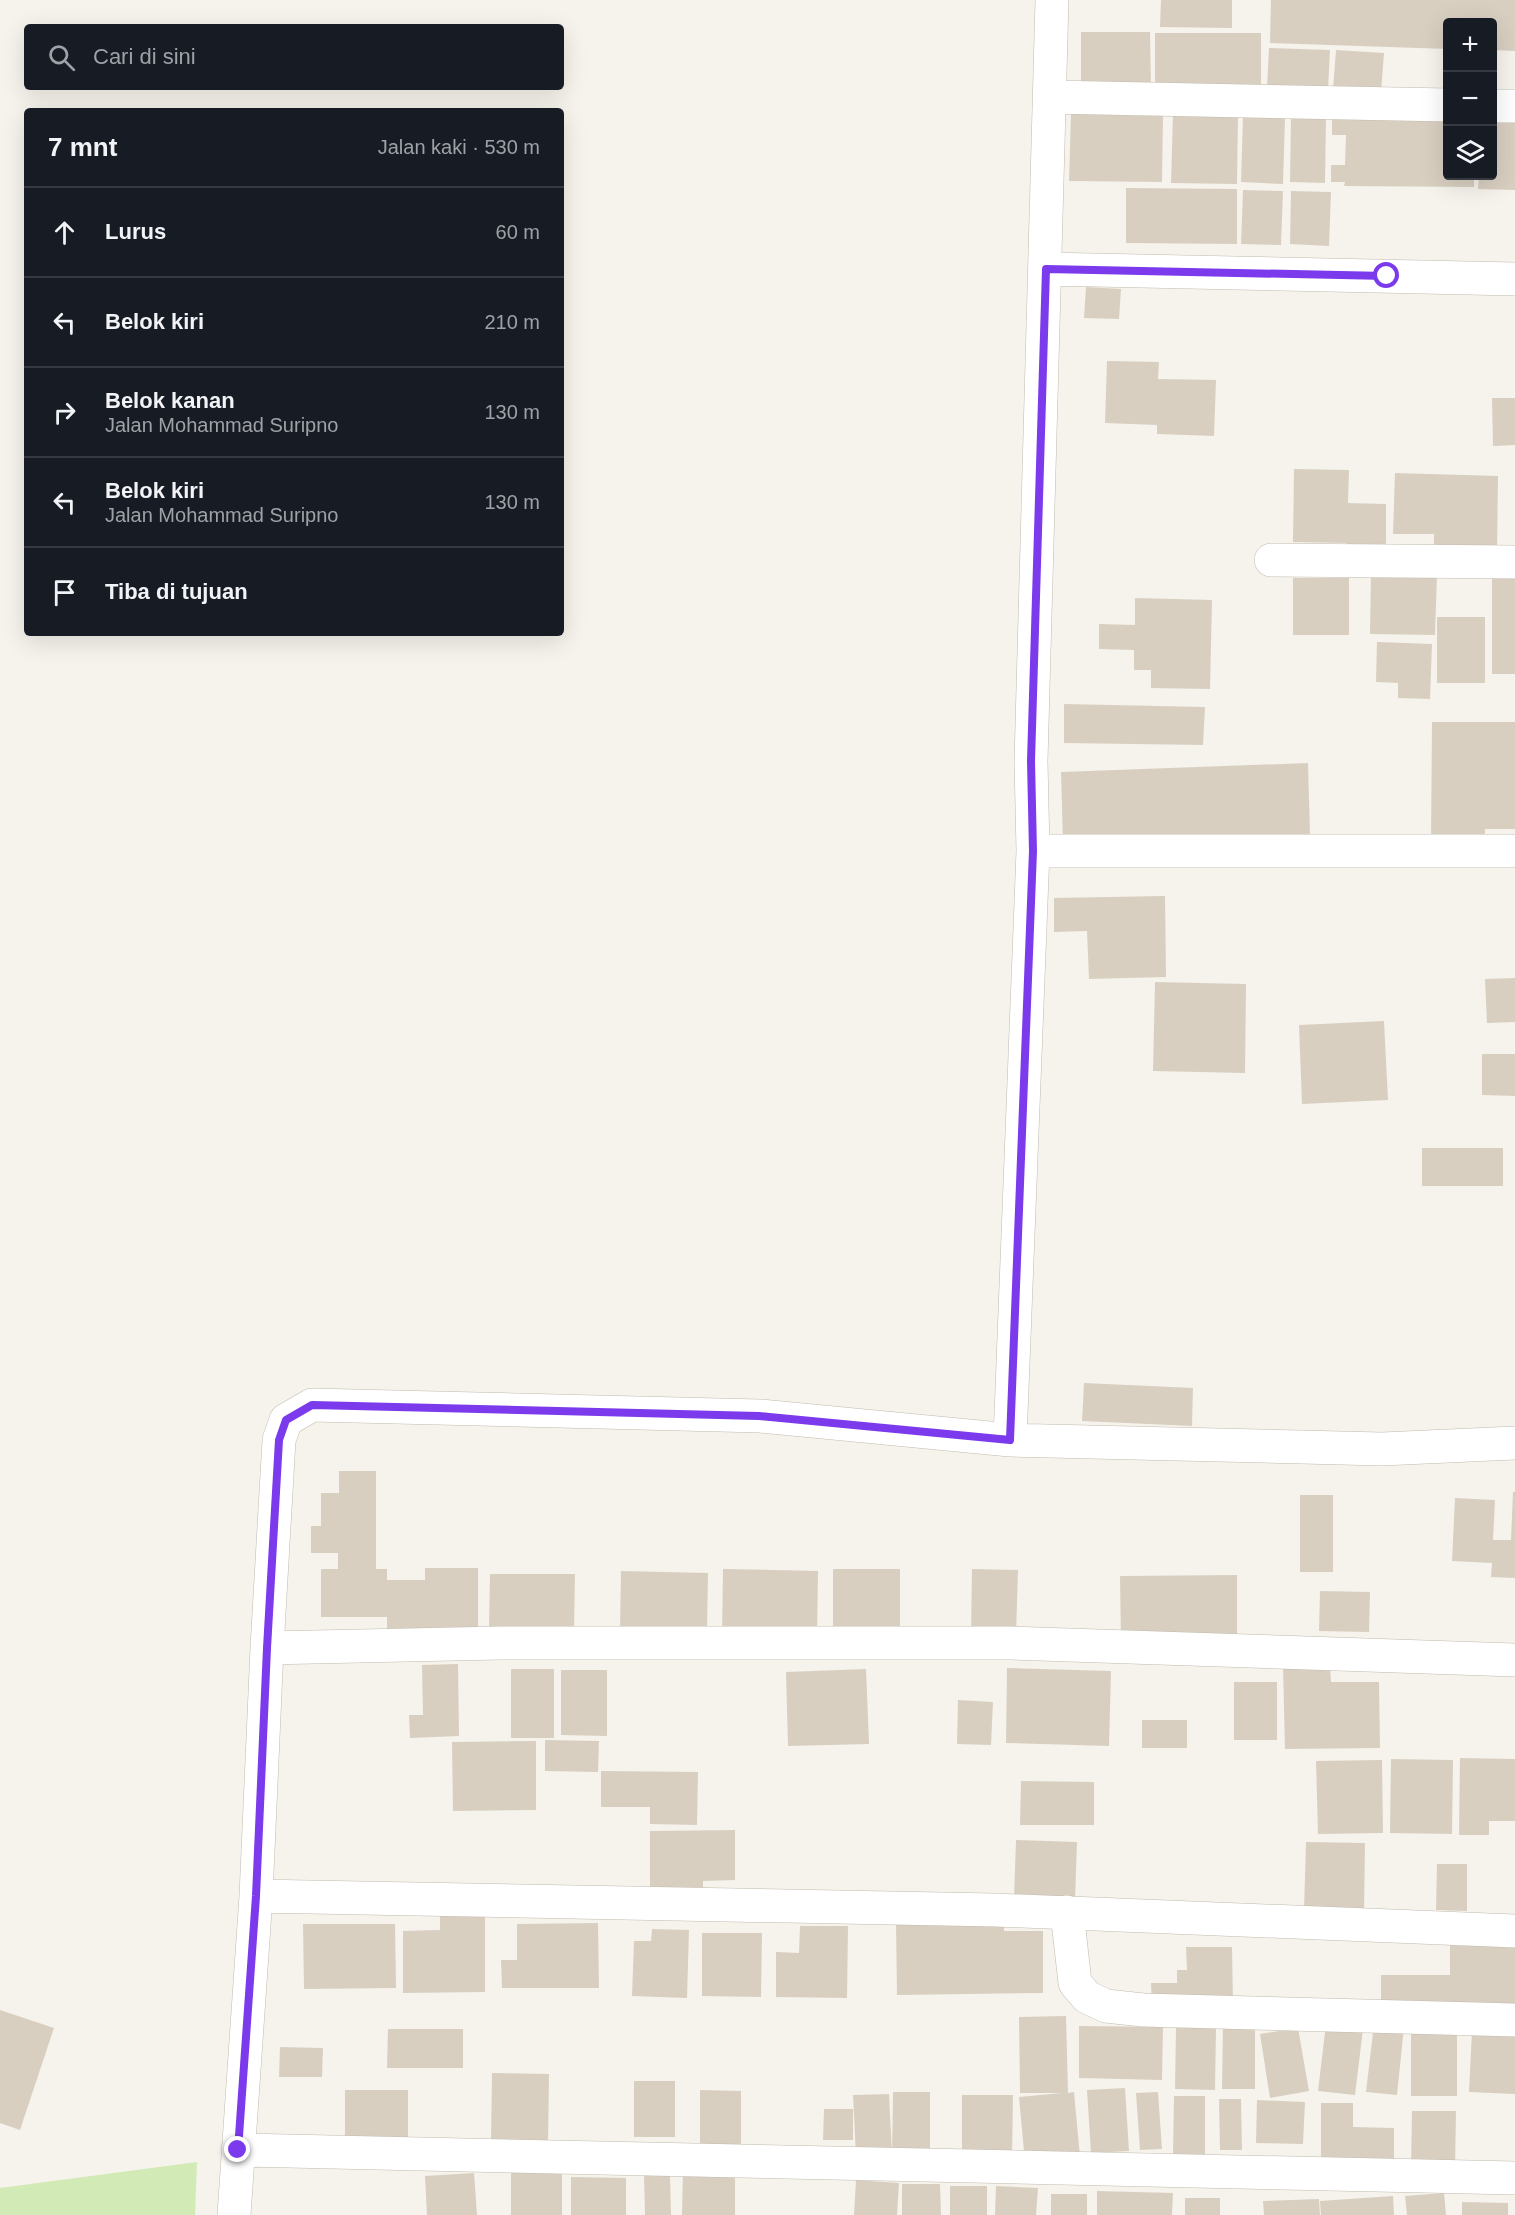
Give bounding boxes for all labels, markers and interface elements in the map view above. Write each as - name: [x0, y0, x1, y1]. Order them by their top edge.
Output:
- map controls: [1443, 18, 1497, 180]
- button: +: [1443, 18, 1497, 72]
- search box: [24, 24, 564, 90]
- icon: search: [45, 41, 78, 74]
- text: Cari di sini: [93, 44, 196, 69]
- button: −: [1443, 72, 1497, 126]
- button: layers: [1443, 126, 1497, 180]
- text: 7 mnt: [48, 132, 117, 162]
- text: Jalan kaki · 530 m: [378, 136, 540, 158]
- icon: ahead: [48, 216, 81, 249]
- text: Lurus: [105, 219, 166, 244]
- text: 60 m: [496, 221, 540, 243]
- route start: [1373, 262, 1399, 288]
- icon: left: [48, 306, 81, 339]
- text: Belok kiri: [105, 309, 204, 334]
- text: 210 m: [484, 311, 540, 333]
- text: Belok kanan: [105, 388, 235, 413]
- icon: right: [48, 396, 81, 429]
- text: 130 m: [484, 401, 540, 423]
- text: Jalan Mohammad Suripno: [105, 414, 338, 436]
- text: Belok kiri: [105, 478, 204, 503]
- icon: left: [48, 486, 81, 519]
- text: 130 m: [484, 491, 540, 513]
- text: Jalan Mohammad Suripno: [105, 504, 338, 526]
- icon: arrive: [48, 576, 81, 609]
- text: Tiba di tujuan: [105, 579, 248, 604]
- route end: [224, 2136, 250, 2162]

